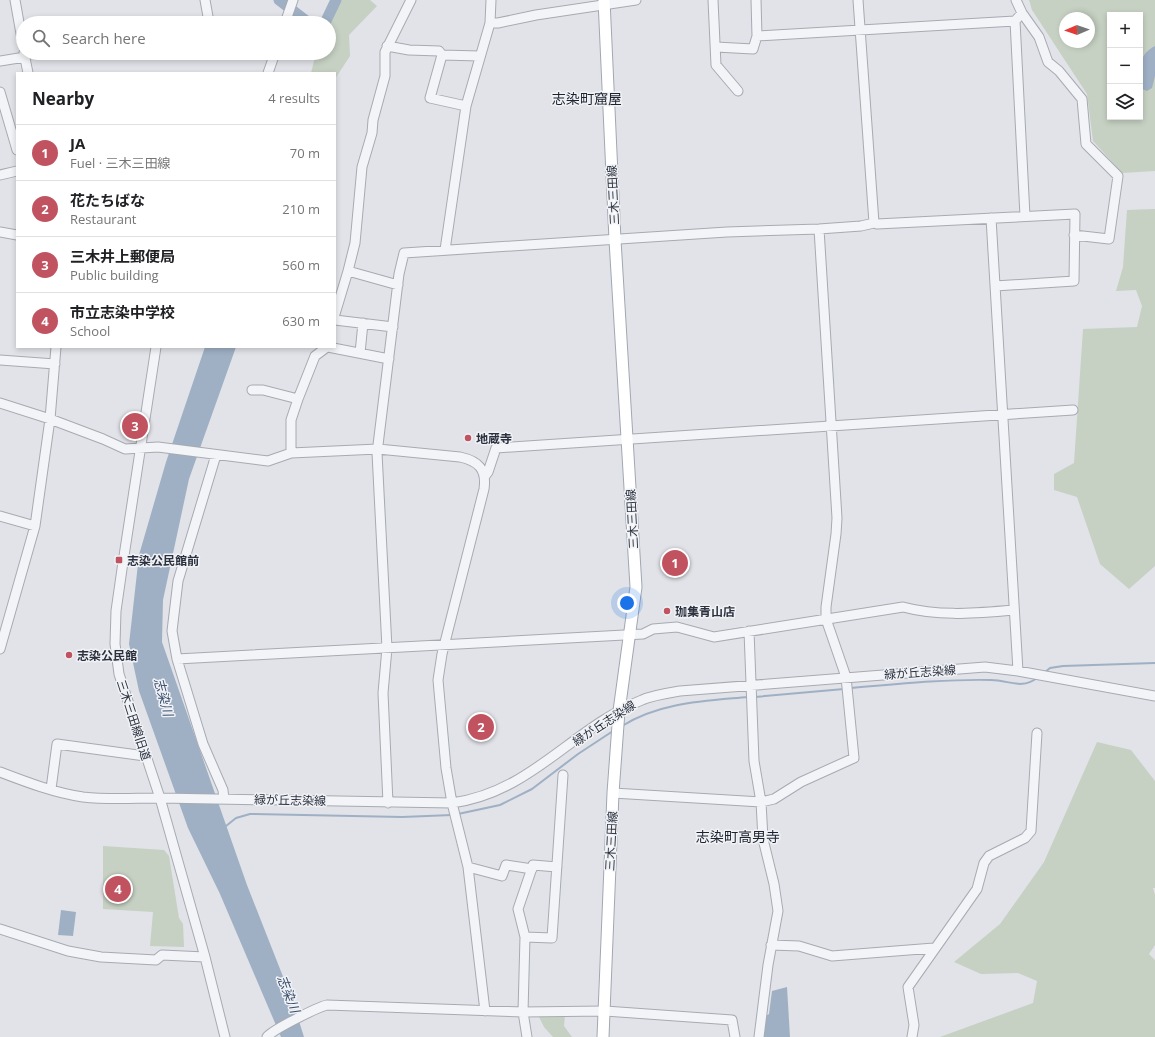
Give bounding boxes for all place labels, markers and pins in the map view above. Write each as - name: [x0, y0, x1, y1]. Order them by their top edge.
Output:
- pin: 3: [122, 411, 148, 441]
- place label: 地蔵寺: [476, 430, 512, 447]
- marker: 地蔵寺: [463, 433, 473, 443]
- pin: 1: [662, 548, 688, 578]
- place label: 志染公民館前: [127, 552, 199, 569]
- marker: 志染公民館前: [114, 555, 124, 565]
- place label: 珈集青山店: [675, 603, 735, 620]
- marker: 珈集青山店: [662, 606, 672, 616]
- place label: 志染公民館: [77, 647, 137, 664]
- marker: 志染公民館: [64, 650, 74, 660]
- pin: 2: [468, 712, 494, 742]
- pin: 4: [105, 874, 131, 904]

